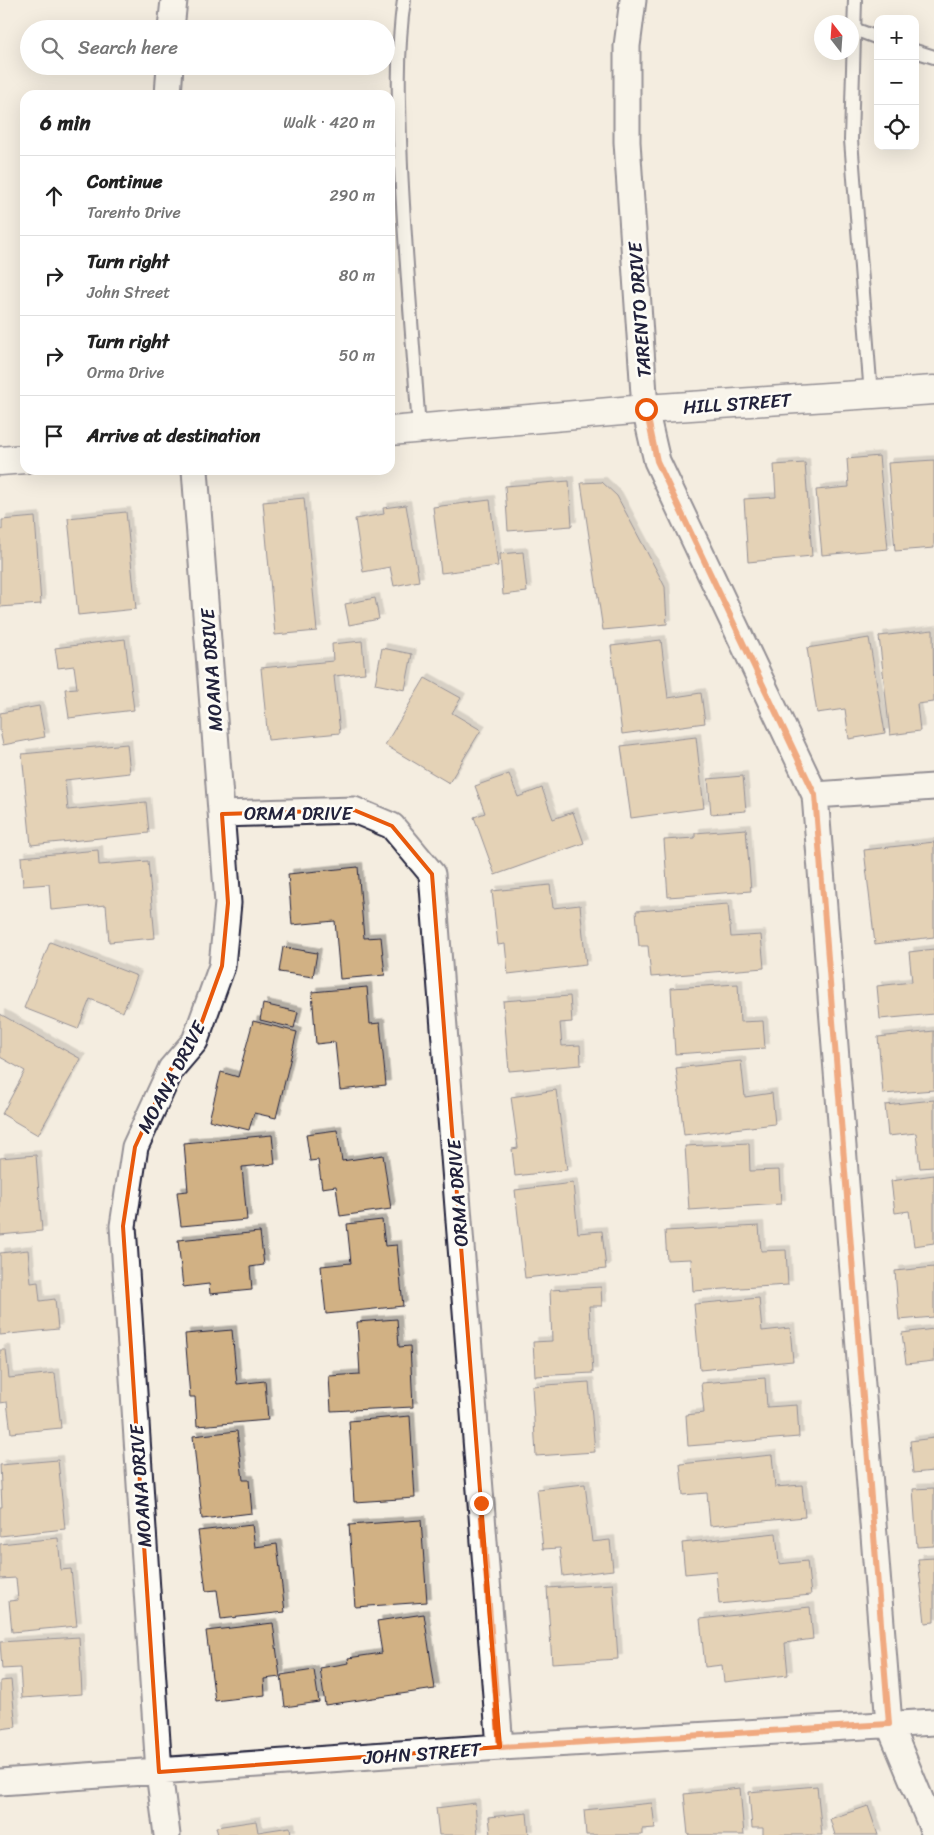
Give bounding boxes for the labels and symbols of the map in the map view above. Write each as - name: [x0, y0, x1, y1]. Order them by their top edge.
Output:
- north arrow: [814, 15, 859, 60]
- street label: TARENTO DRIVE: [618, 240, 661, 379]
- street label: HILL STREET: [682, 383, 794, 424]
- route start: [635, 398, 658, 421]
- street label: MOANA DRIVE: [191, 606, 232, 733]
- street label: ORMA DRIVE: [244, 797, 353, 830]
- street label: MOANA DRIVE: [128, 1014, 216, 1139]
- street label: ORMA DRIVE: [437, 1137, 478, 1248]
- street label: MOANA DRIVE: [120, 1422, 161, 1549]
- route end: [470, 1492, 493, 1515]
- street label: JOHN STREET: [361, 1733, 483, 1774]

